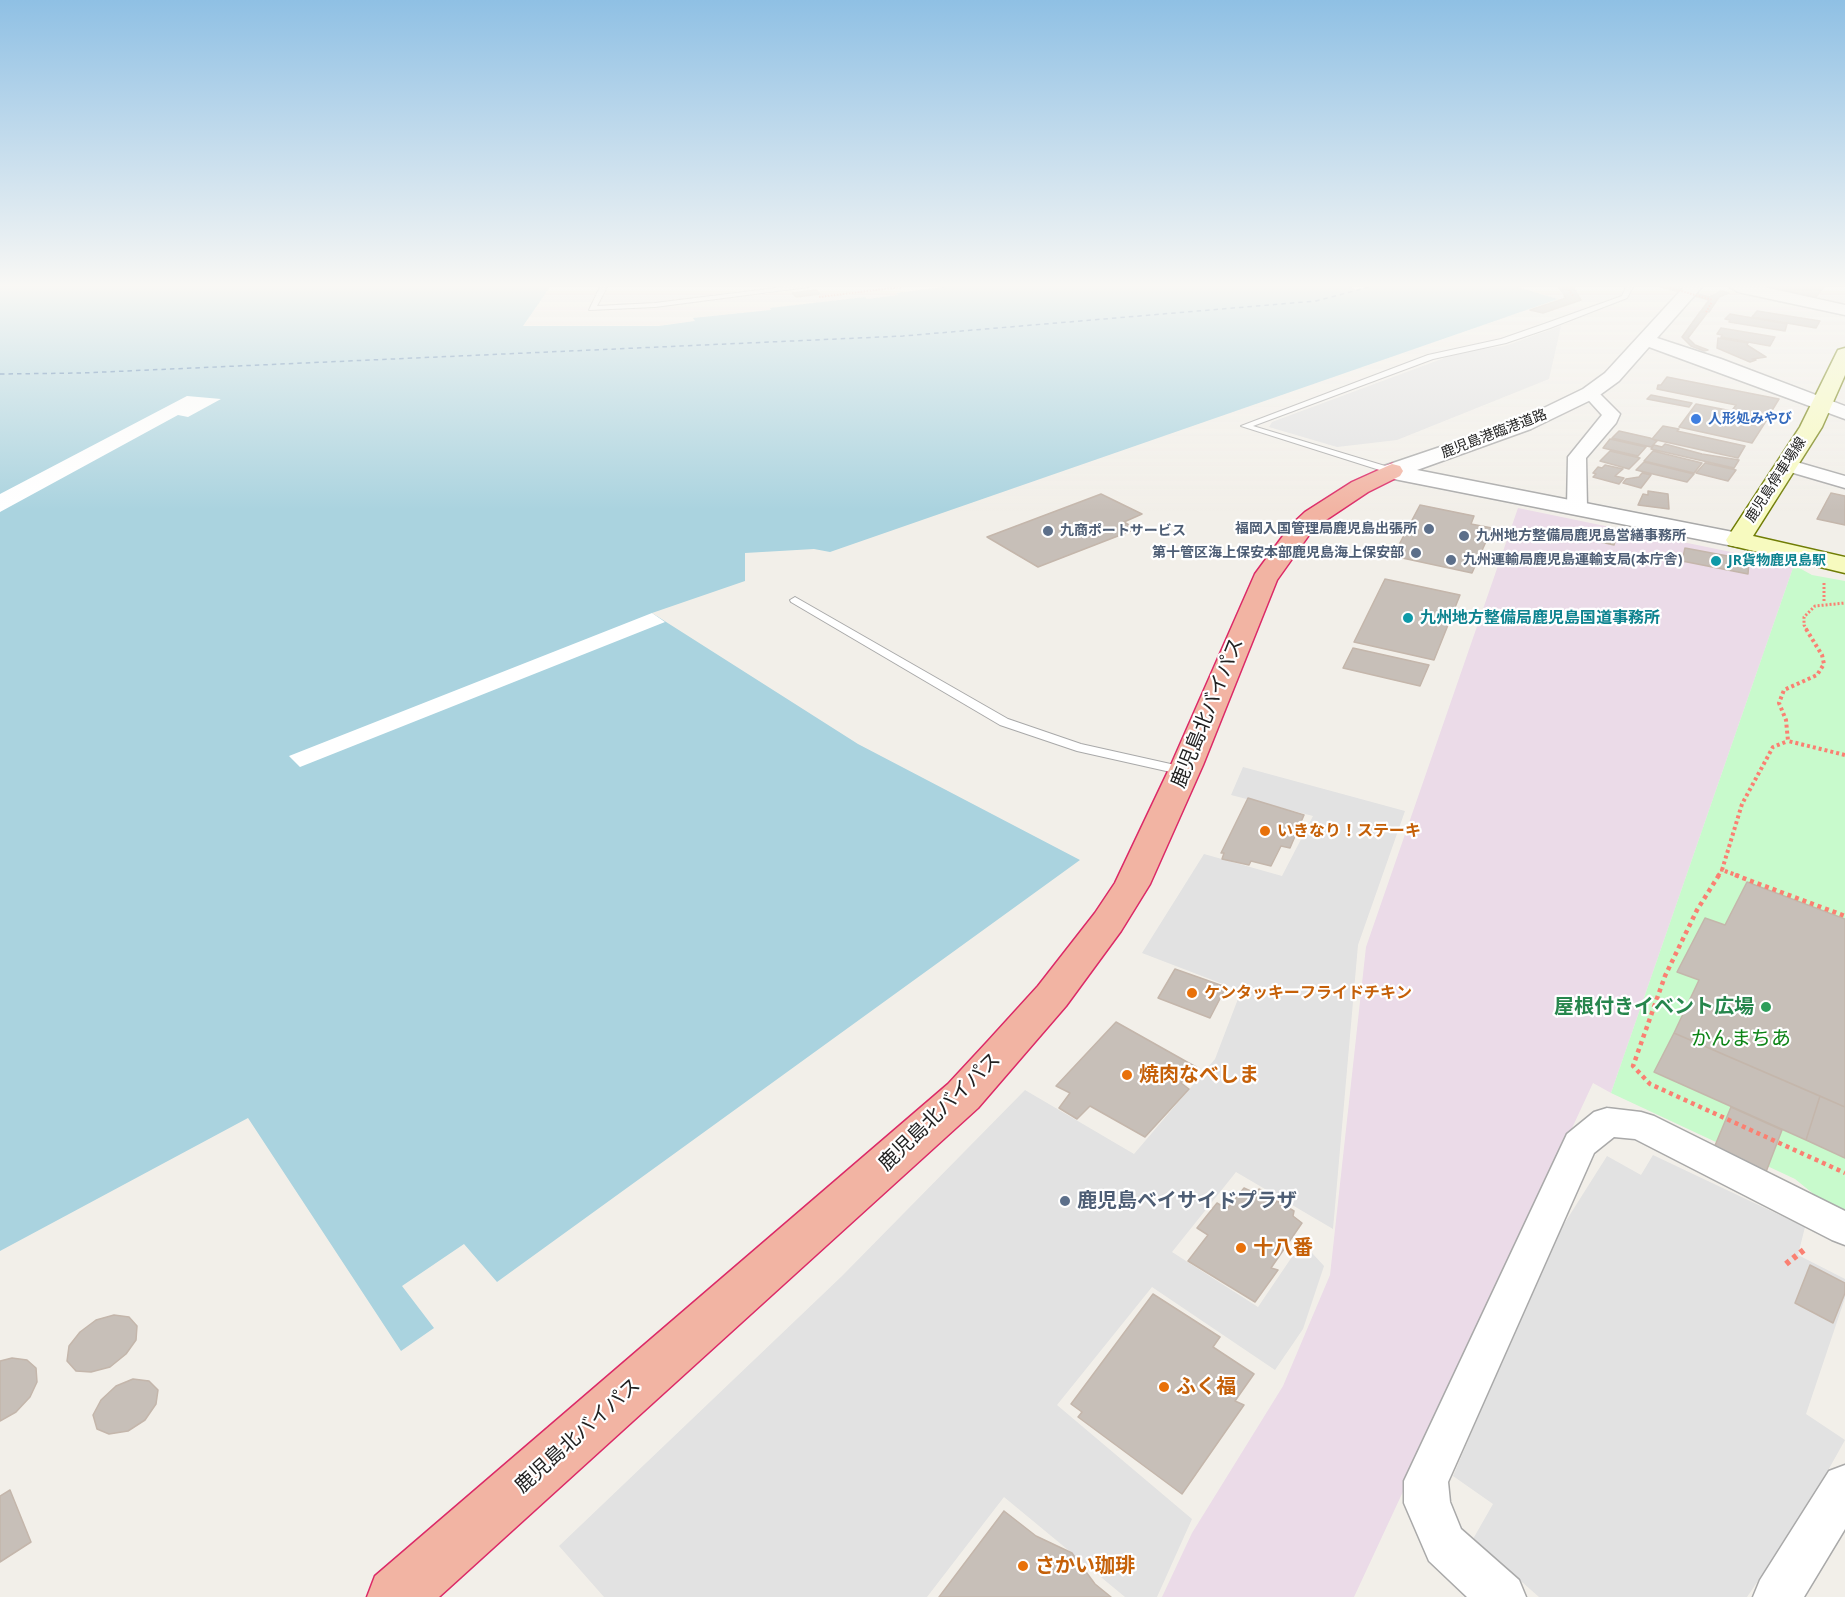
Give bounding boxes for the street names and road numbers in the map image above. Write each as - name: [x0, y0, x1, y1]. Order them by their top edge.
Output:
- street label: 鹿児島港臨港道路: [1439, 406, 1549, 462]
- street label: 鹿児島停車場線: [1742, 434, 1810, 526]
- street label: 鹿児島北バイパス: [1167, 634, 1249, 792]
- street label: 鹿児島北バイパス: [874, 1048, 1006, 1176]
- street label: 鹿児島北バイパス: [511, 1374, 645, 1498]

